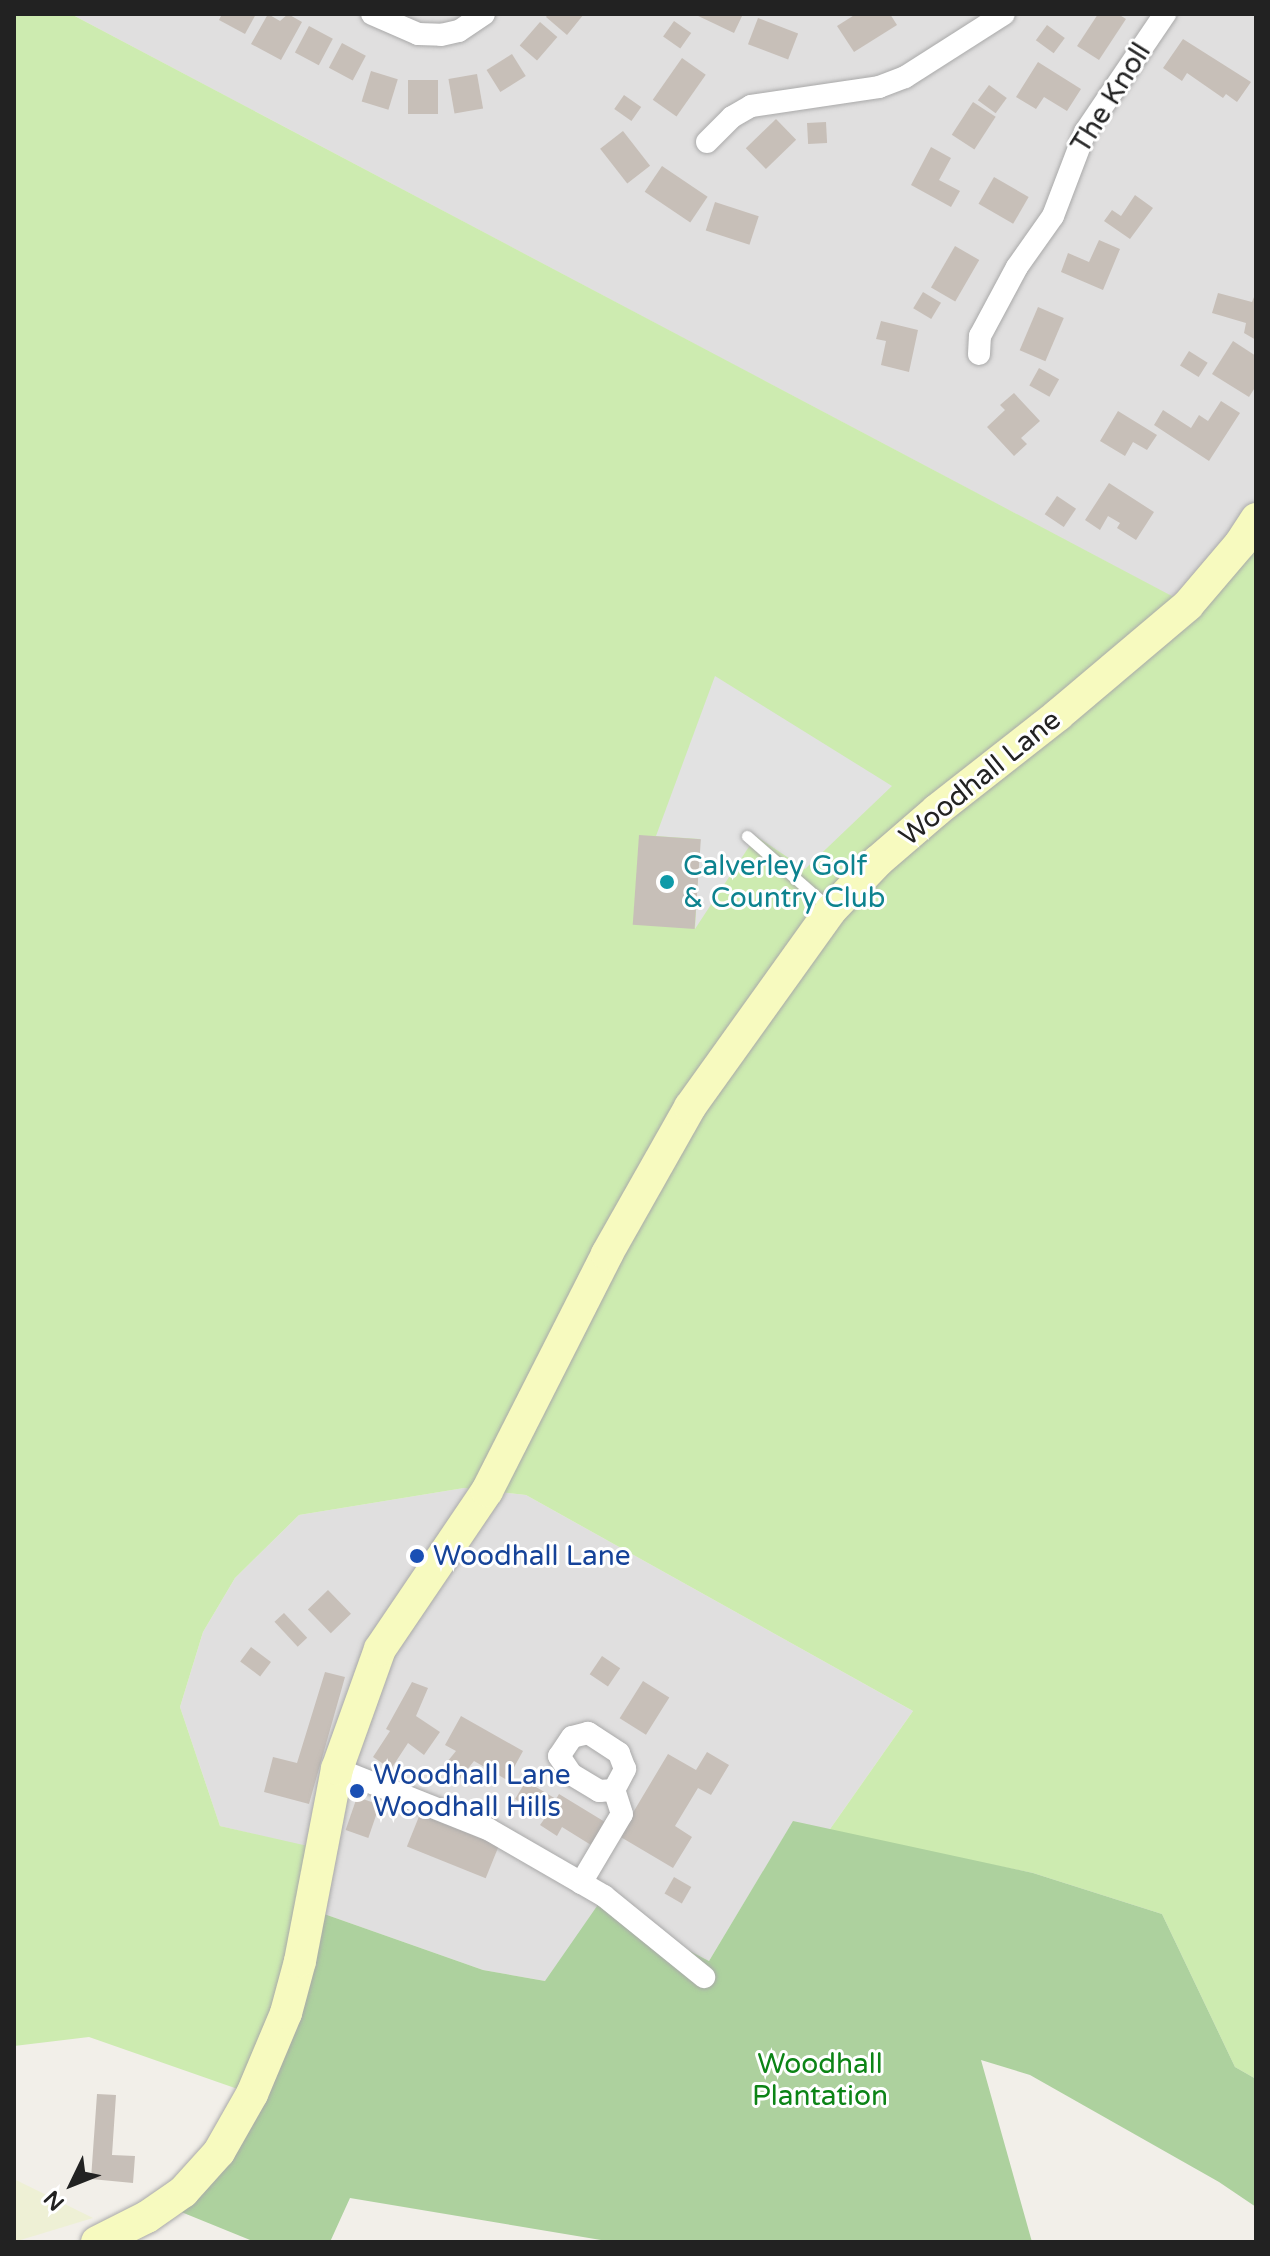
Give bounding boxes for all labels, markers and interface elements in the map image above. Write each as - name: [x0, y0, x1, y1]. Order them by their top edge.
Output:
- street label: The Knoll: [1064, 37, 1158, 159]
- street label: Woodhall Lane: [893, 703, 1067, 853]
- place label: Calverley Golf & Country Club: [683, 849, 885, 915]
- marker: Calverley Golf & Country Club: [658, 873, 676, 891]
- place label: Woodhall Lane: [433, 1539, 631, 1573]
- marker: Woodhall Lane: [408, 1547, 426, 1565]
- place label: Woodhall Lane Woodhall Hills: [373, 1758, 571, 1824]
- marker: Woodhall Lane Woodhall Hills: [348, 1782, 366, 1800]
- park label: Woodhall Plantation: [752, 2047, 888, 2113]
- north arrow: [32, 2144, 112, 2224]
- text: N: [39, 2185, 70, 2216]

